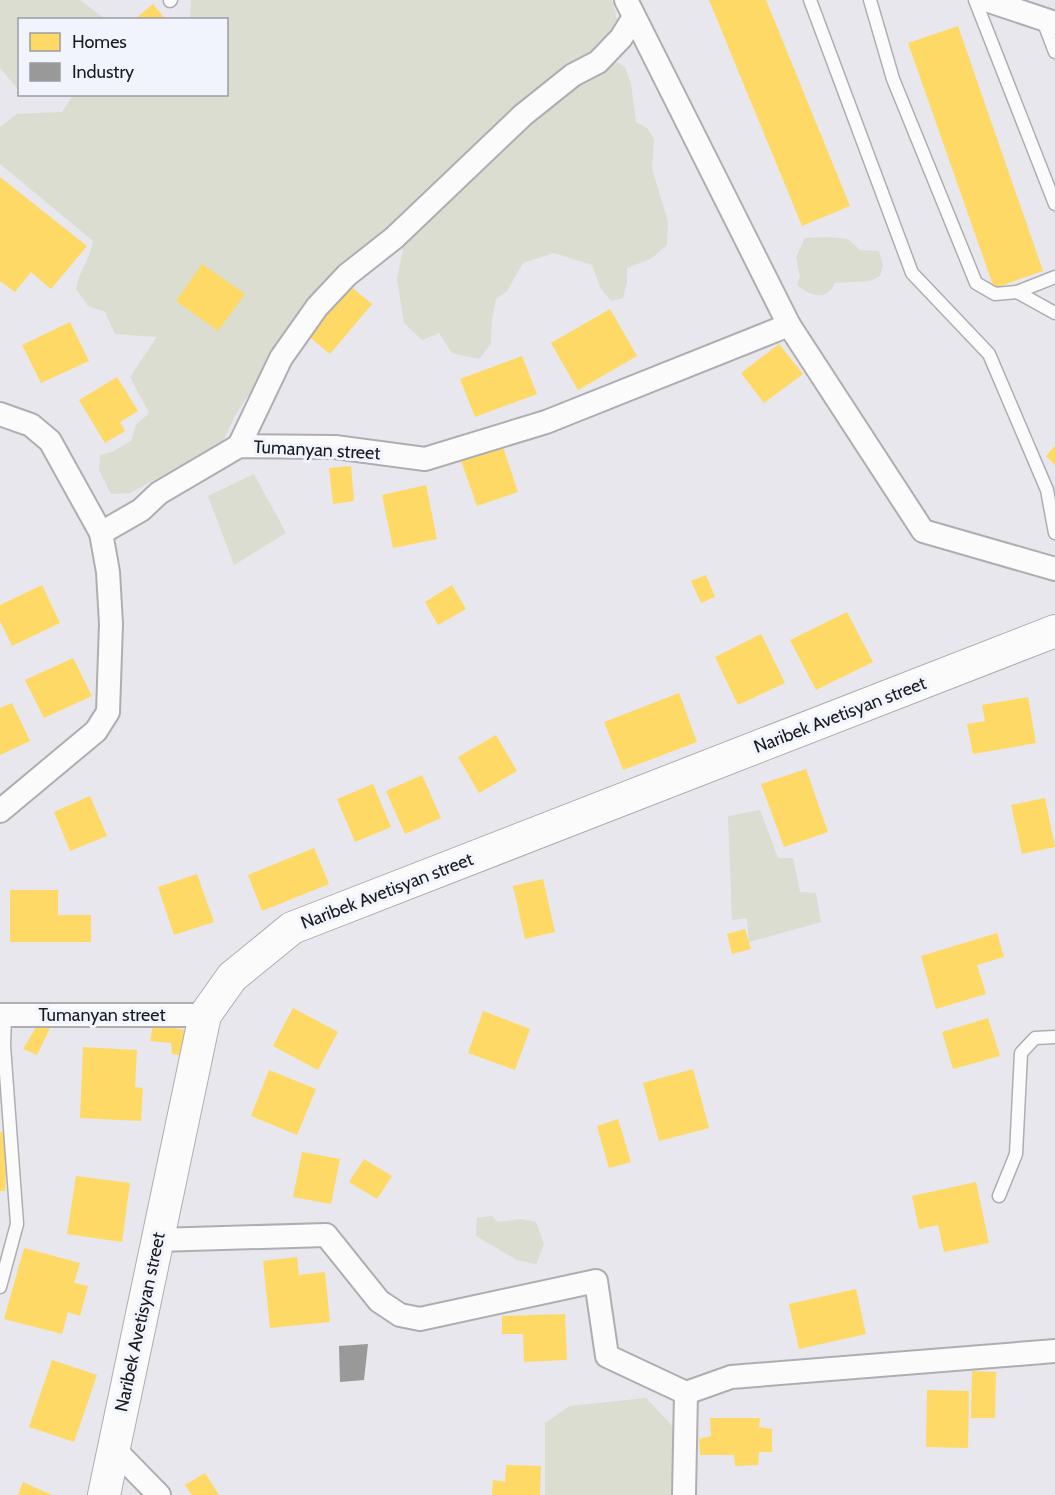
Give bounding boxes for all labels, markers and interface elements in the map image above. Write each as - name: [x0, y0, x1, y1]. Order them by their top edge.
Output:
- legend: [18, 18, 228, 96]
- text: Homes: [72, 31, 127, 53]
- text: Industry: [72, 61, 134, 83]
- street label: Tumanyan street: [253, 436, 381, 464]
- street label: Naribek Avetisyan street: [751, 672, 929, 758]
- street label: Naribek Avetisyan street: [298, 848, 476, 934]
- street label: Tumanyan street: [39, 1004, 165, 1026]
- street label: Naribek Avetisyan street: [110, 1230, 170, 1414]

